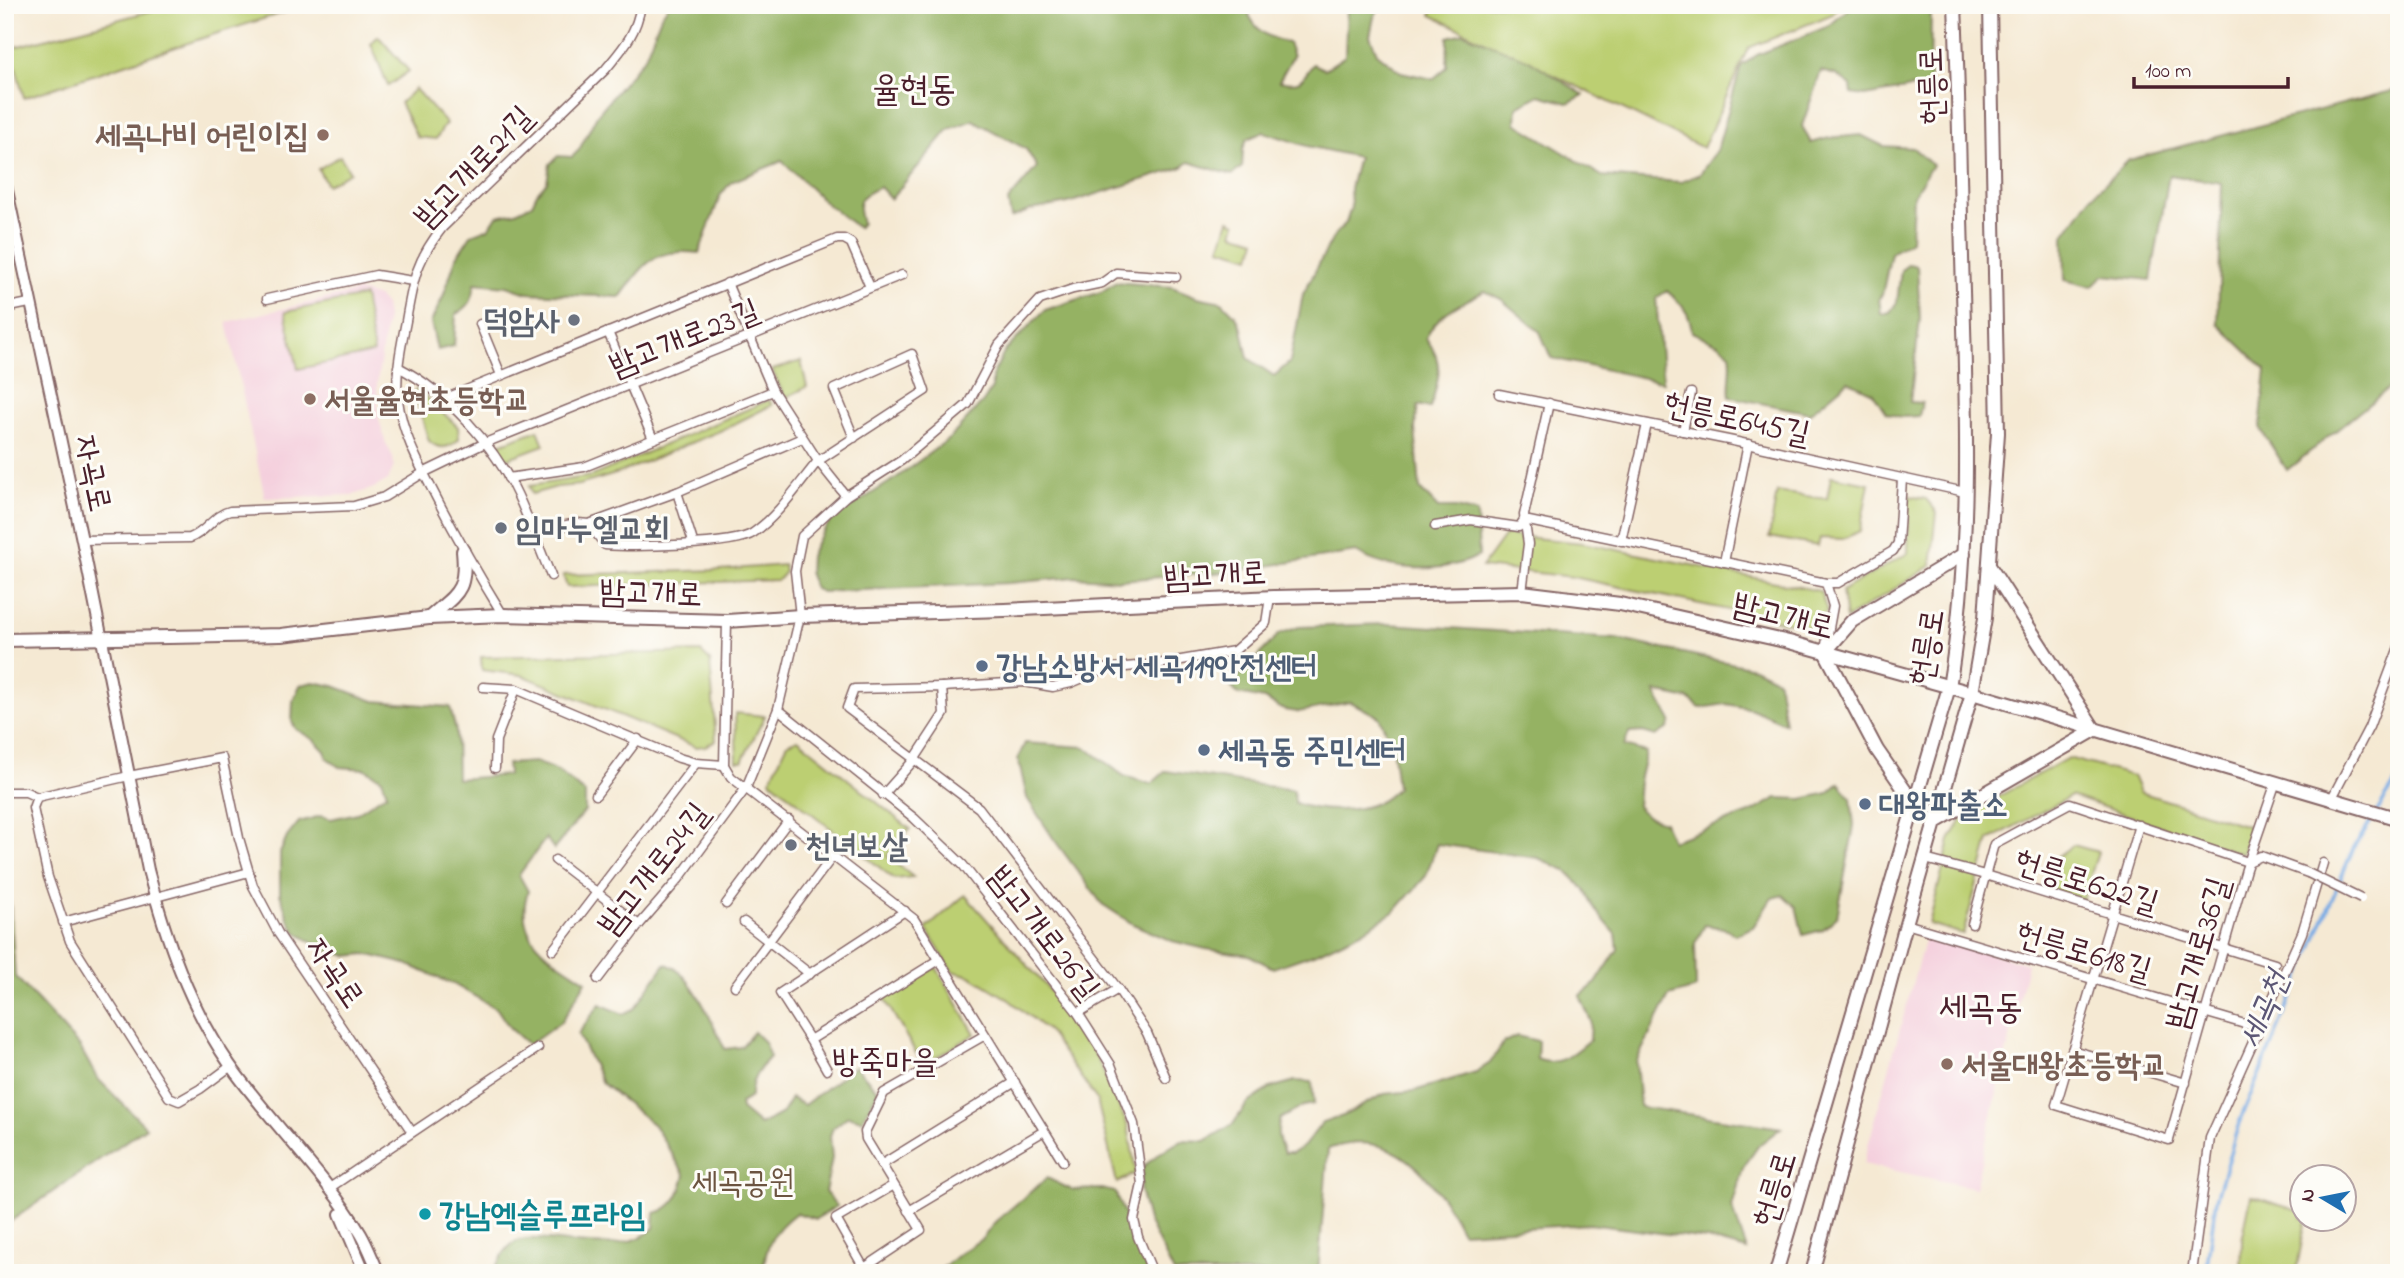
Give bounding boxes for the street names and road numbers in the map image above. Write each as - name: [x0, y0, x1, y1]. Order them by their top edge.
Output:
- street label: 헌릉로: [1910, 46, 1959, 125]
- street label: 밤고개로21길: [405, 96, 546, 240]
- street label: 밤고개로23길: [603, 289, 767, 392]
- street label: 헌릉로645길: [1659, 383, 1814, 460]
- street label: 자곡로: [60, 431, 122, 516]
- street label: 밤고개로: [1163, 551, 1268, 604]
- street label: 밤고개로: [599, 570, 703, 621]
- street label: 밤고개로: [1727, 583, 1839, 654]
- street label: 헌릉로: [1900, 606, 1959, 689]
- street label: 밤고개로24길: [589, 793, 723, 947]
- street label: 헌릉로622길: [2008, 840, 2164, 929]
- street label: 밤고개로26길: [975, 857, 1110, 1011]
- street label: 밤고개로36길: [2156, 872, 2244, 1035]
- street label: 헌릉로618길: [2010, 913, 2156, 996]
- street label: 자곡로: [292, 929, 374, 1019]
- street label: 헌릉로: [1744, 1146, 1811, 1234]

